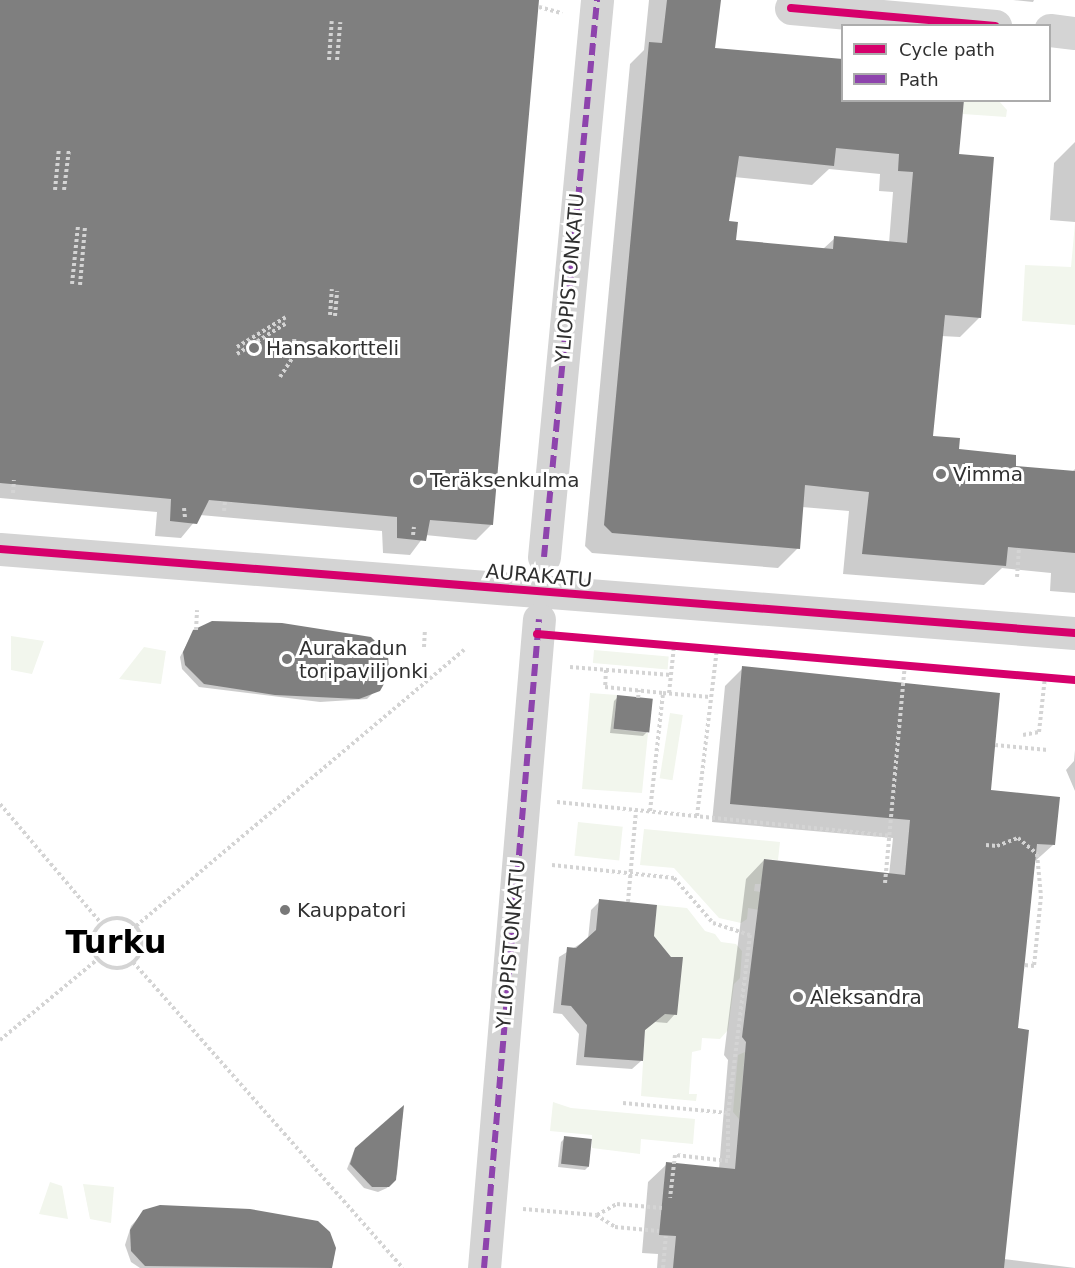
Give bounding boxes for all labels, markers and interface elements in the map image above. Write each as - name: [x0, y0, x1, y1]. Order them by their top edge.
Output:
- legend: [841, 24, 1051, 102]
- text: Cycle path: [899, 39, 995, 60]
- text: Path: [899, 69, 939, 90]
- street label: YLIOPISTONKATU: [551, 192, 589, 364]
- place label: Hansakortteli: [266, 336, 399, 360]
- marker: Hansakortteli: [247, 341, 261, 355]
- place label: Vimma: [953, 462, 1023, 486]
- marker: Vimma: [934, 467, 948, 481]
- place label: Teräksenkulma: [430, 468, 580, 492]
- marker: Teräksenkulma: [411, 473, 425, 487]
- street label: AURAKATU: [485, 559, 593, 593]
- place label: Aurakadun toripaviljonki: [299, 636, 428, 683]
- marker: Aurakadun toripaviljonki: [280, 652, 294, 666]
- street label: YLIOPISTONKATU: [492, 858, 530, 1030]
- place label: Kauppatori: [297, 898, 406, 922]
- marker: Kauppatori: [278, 903, 292, 917]
- district label: Turku: [66, 923, 166, 961]
- place label: Aleksandra: [810, 985, 922, 1009]
- marker: Aleksandra: [791, 990, 805, 1004]

